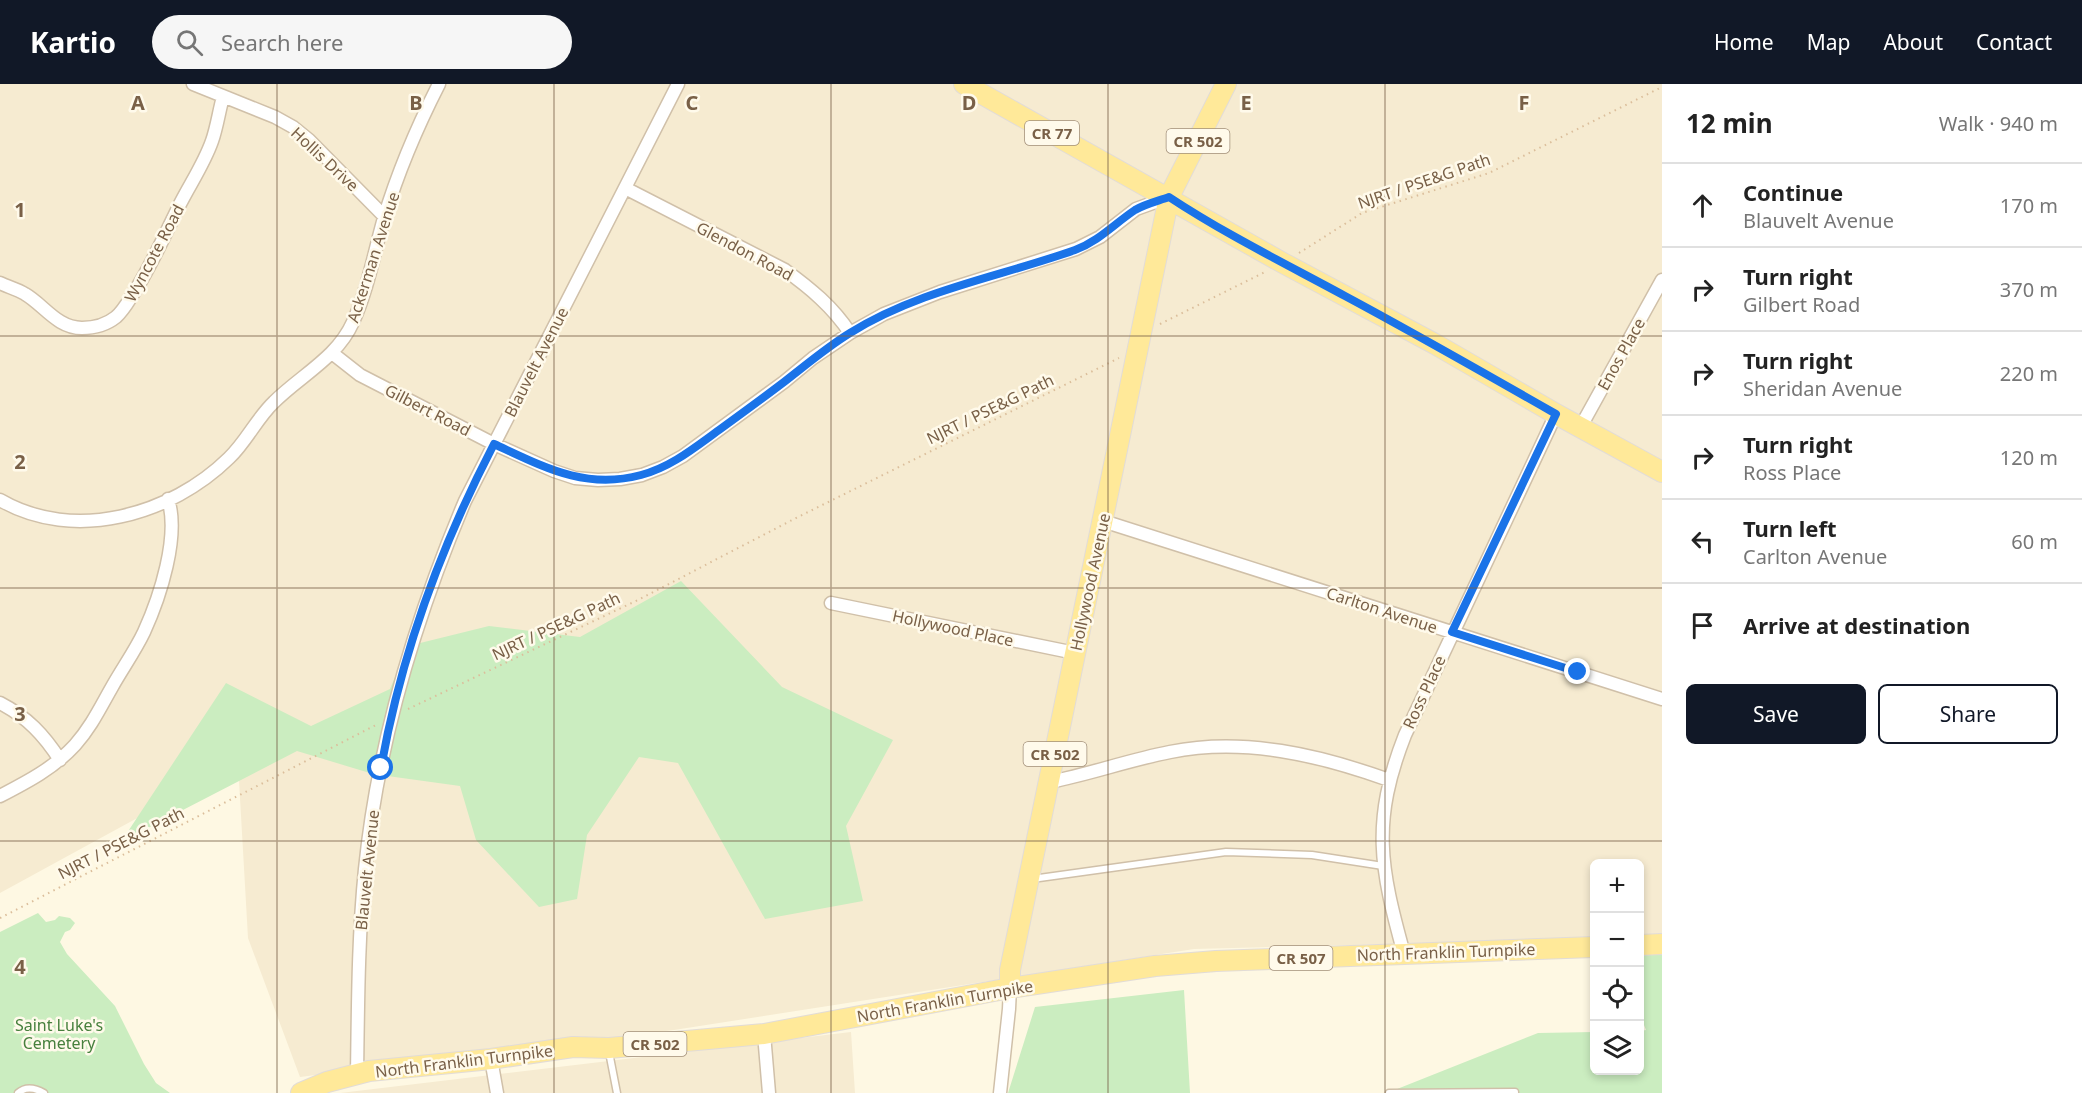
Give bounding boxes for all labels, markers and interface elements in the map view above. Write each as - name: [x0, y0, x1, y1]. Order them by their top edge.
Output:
- search box: [152, 15, 572, 69]
- text: Kartio: [30, 23, 116, 61]
- icon: search: [173, 26, 206, 59]
- text: Search here: [221, 27, 343, 57]
- text: Home: [1714, 28, 1774, 56]
- text: Map: [1807, 28, 1850, 56]
- text: About: [1883, 28, 1943, 56]
- text: Contact: [1976, 28, 2052, 56]
- text: A: [131, 89, 145, 116]
- text: B: [409, 89, 423, 116]
- text: C: [686, 89, 699, 116]
- text: D: [962, 89, 976, 116]
- text: E: [1240, 89, 1252, 116]
- text: F: [1519, 89, 1529, 116]
- text: 12 min: [1686, 105, 1773, 141]
- text: Walk · 940 m: [1939, 110, 2058, 137]
- road number: CR 77: [1025, 121, 1079, 145]
- street label: Hollis Drive: [286, 122, 364, 196]
- road number: CR 502: [1166, 129, 1230, 153]
- street label: NJRT / PSE&G Path: [1355, 148, 1493, 214]
- text: Continue: [1743, 177, 1843, 207]
- street label: Ackerman Avenue: [341, 189, 405, 325]
- icon: ahead: [1686, 189, 1719, 222]
- text: 170 m: [2000, 192, 2058, 219]
- text: 1: [14, 196, 26, 223]
- street label: Wyncote Road: [119, 200, 189, 306]
- text: Blauvelt Avenue: [1743, 207, 1894, 234]
- street label: Glendon Road: [693, 216, 797, 286]
- text: Turn right: [1743, 261, 1853, 291]
- icon: right: [1686, 273, 1719, 306]
- text: 370 m: [2000, 276, 2058, 303]
- text: Gilbert Road: [1743, 291, 1860, 318]
- street label: Blauvelt Avenue: [499, 303, 573, 421]
- street label: Enos Place: [1592, 314, 1650, 394]
- text: Turn right: [1743, 345, 1853, 375]
- icon: right: [1686, 357, 1719, 390]
- text: 220 m: [2000, 360, 2058, 387]
- street label: NJRT / PSE&G Path: [923, 369, 1057, 449]
- text: Sheridan Avenue: [1743, 375, 1902, 402]
- street label: Gilbert Road: [381, 379, 475, 441]
- text: Turn right: [1743, 429, 1853, 459]
- icon: right: [1686, 441, 1719, 474]
- text: 120 m: [2000, 444, 2058, 471]
- text: 2: [14, 448, 26, 475]
- text: Ross Place: [1743, 459, 1841, 486]
- street label: Hollywood Avenue: [1065, 511, 1115, 653]
- text: Turn left: [1743, 513, 1837, 543]
- icon: left: [1686, 525, 1719, 558]
- text: 60 m: [2011, 528, 2058, 555]
- text: Carlton Avenue: [1743, 543, 1887, 570]
- street label: Carlton Avenue: [1324, 582, 1440, 638]
- street label: NJRT / PSE&G Path: [488, 587, 624, 665]
- street label: Hollywood Place: [890, 604, 1016, 652]
- icon: arrive: [1686, 609, 1719, 642]
- text: Arrive at destination: [1743, 610, 1970, 640]
- street label: Ross Place: [1397, 652, 1451, 732]
- route end: [1564, 658, 1590, 684]
- button: Save: [1686, 684, 1866, 744]
- button: Share: [1878, 684, 2058, 744]
- text: 3: [14, 700, 26, 727]
- road number: CR 502: [1024, 742, 1086, 766]
- route start: [367, 754, 393, 780]
- street label: NJRT / PSE&G Path: [54, 802, 188, 884]
- street label: Blauvelt Avenue: [350, 809, 384, 931]
- map controls: [1590, 859, 1644, 1075]
- button: +: [1590, 859, 1644, 913]
- button: −: [1590, 913, 1644, 967]
- street label: North Franklin Turnpike: [1356, 938, 1536, 966]
- road number: CR 507: [1270, 946, 1332, 970]
- text: 4: [14, 953, 26, 980]
- button: locate: [1590, 967, 1644, 1021]
- street label: North Franklin Turnpike: [855, 975, 1035, 1027]
- park label: Saint Luke's Cemetery: [15, 1014, 103, 1054]
- button: layers: [1590, 1021, 1644, 1075]
- road number: CR 502: [624, 1032, 686, 1056]
- street label: North Franklin Turnpike: [374, 1039, 554, 1083]

